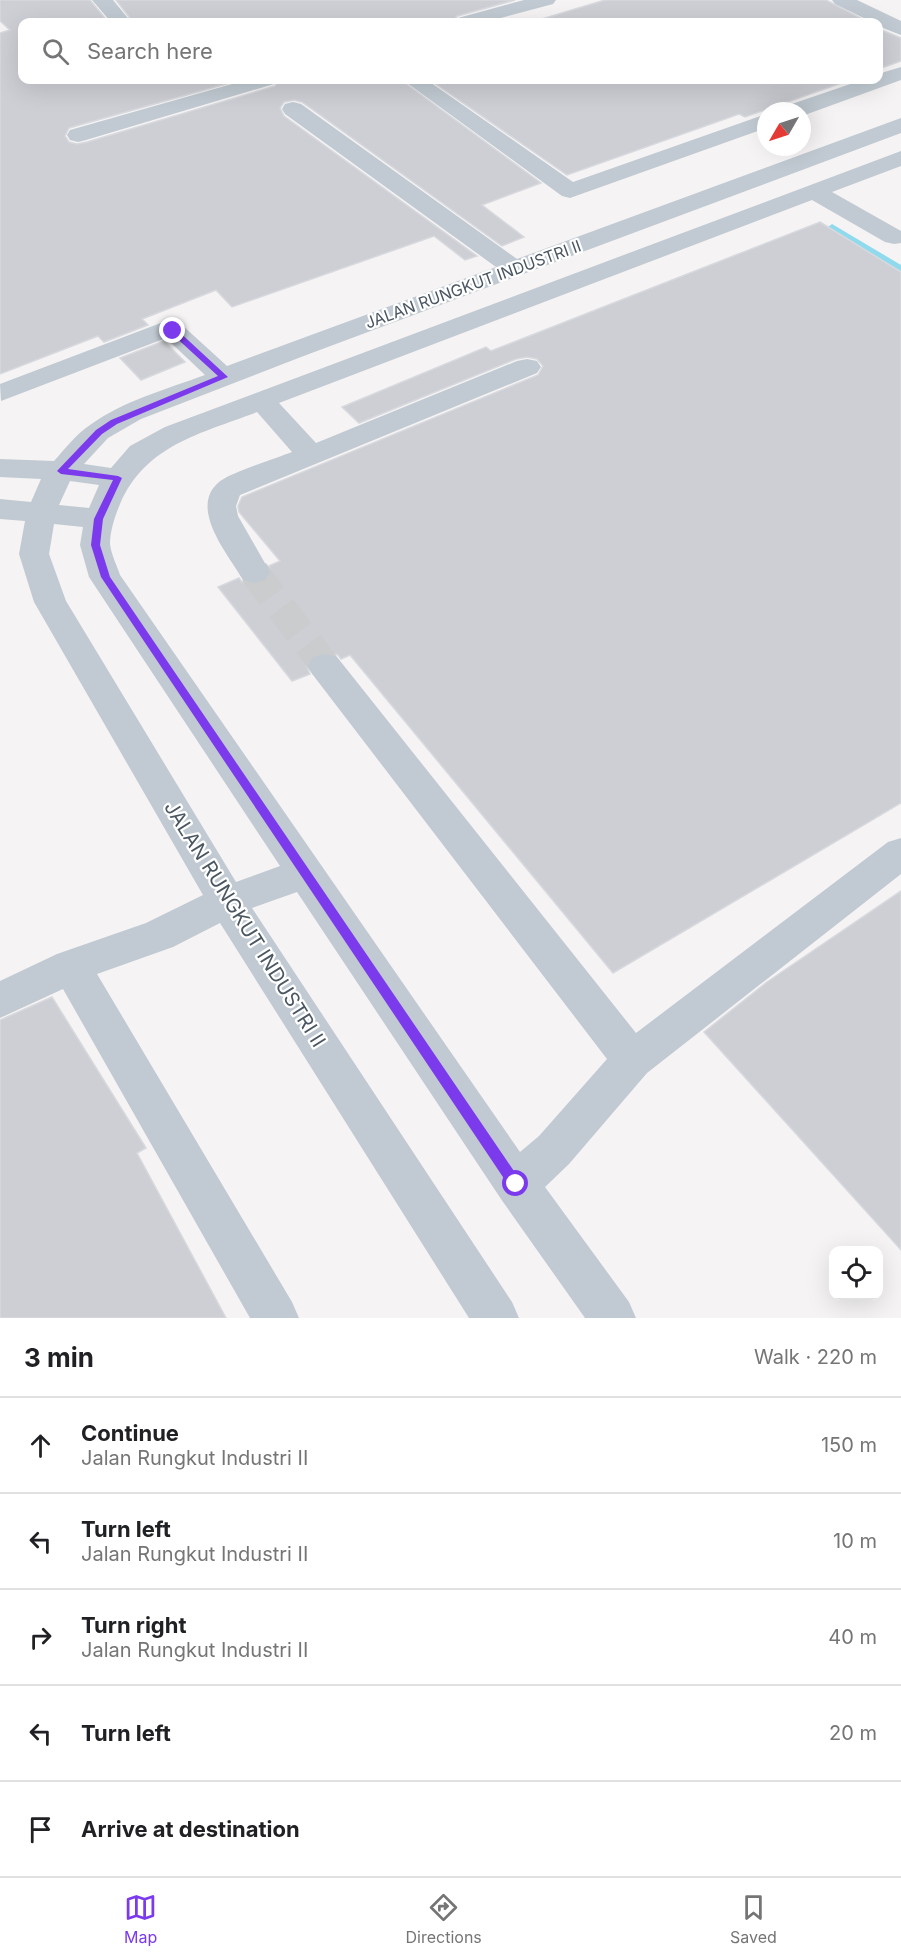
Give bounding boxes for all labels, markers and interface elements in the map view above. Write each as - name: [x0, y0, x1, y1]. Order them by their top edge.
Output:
- search box: [18, 18, 883, 84]
- icon: search: [39, 35, 72, 68]
- text: Search here: [87, 38, 213, 64]
- north arrow: [757, 102, 811, 156]
- street label: JALAN RUNGKUT INDUSTRI II: [362, 236, 584, 332]
- route end: [159, 317, 185, 343]
- street label: JALAN RUNGKUT INDUSTRI II: [159, 797, 331, 1051]
- route start: [502, 1170, 528, 1196]
- map controls: [829, 1246, 883, 1300]
- button: locate: [829, 1246, 883, 1300]
- text: 3 min: [24, 1342, 94, 1373]
- text: Walk · 220 m: [754, 1345, 877, 1369]
- text: Continue: [81, 1420, 179, 1446]
- icon: ahead: [24, 1429, 57, 1462]
- text: 150 m: [821, 1433, 877, 1457]
- text: Jalan Rungkut Industri II: [81, 1446, 308, 1470]
- text: Turn left: [81, 1516, 171, 1542]
- icon: left: [24, 1525, 57, 1558]
- text: 10 m: [833, 1529, 877, 1553]
- text: Jalan Rungkut Industri II: [81, 1542, 308, 1566]
- text: Turn right: [81, 1612, 187, 1638]
- icon: right: [24, 1621, 57, 1654]
- text: 40 m: [828, 1625, 877, 1649]
- text: Jalan Rungkut Industri II: [81, 1638, 308, 1662]
- icon: left: [24, 1717, 57, 1750]
- text: Turn left: [81, 1720, 171, 1746]
- text: 20 m: [829, 1721, 877, 1745]
- icon: arrive: [24, 1813, 57, 1846]
- text: Arrive at destination: [81, 1816, 300, 1842]
- tab: Map: [124, 1891, 157, 1947]
- tab: Directions: [406, 1891, 482, 1947]
- tab: Saved: [730, 1891, 777, 1947]

